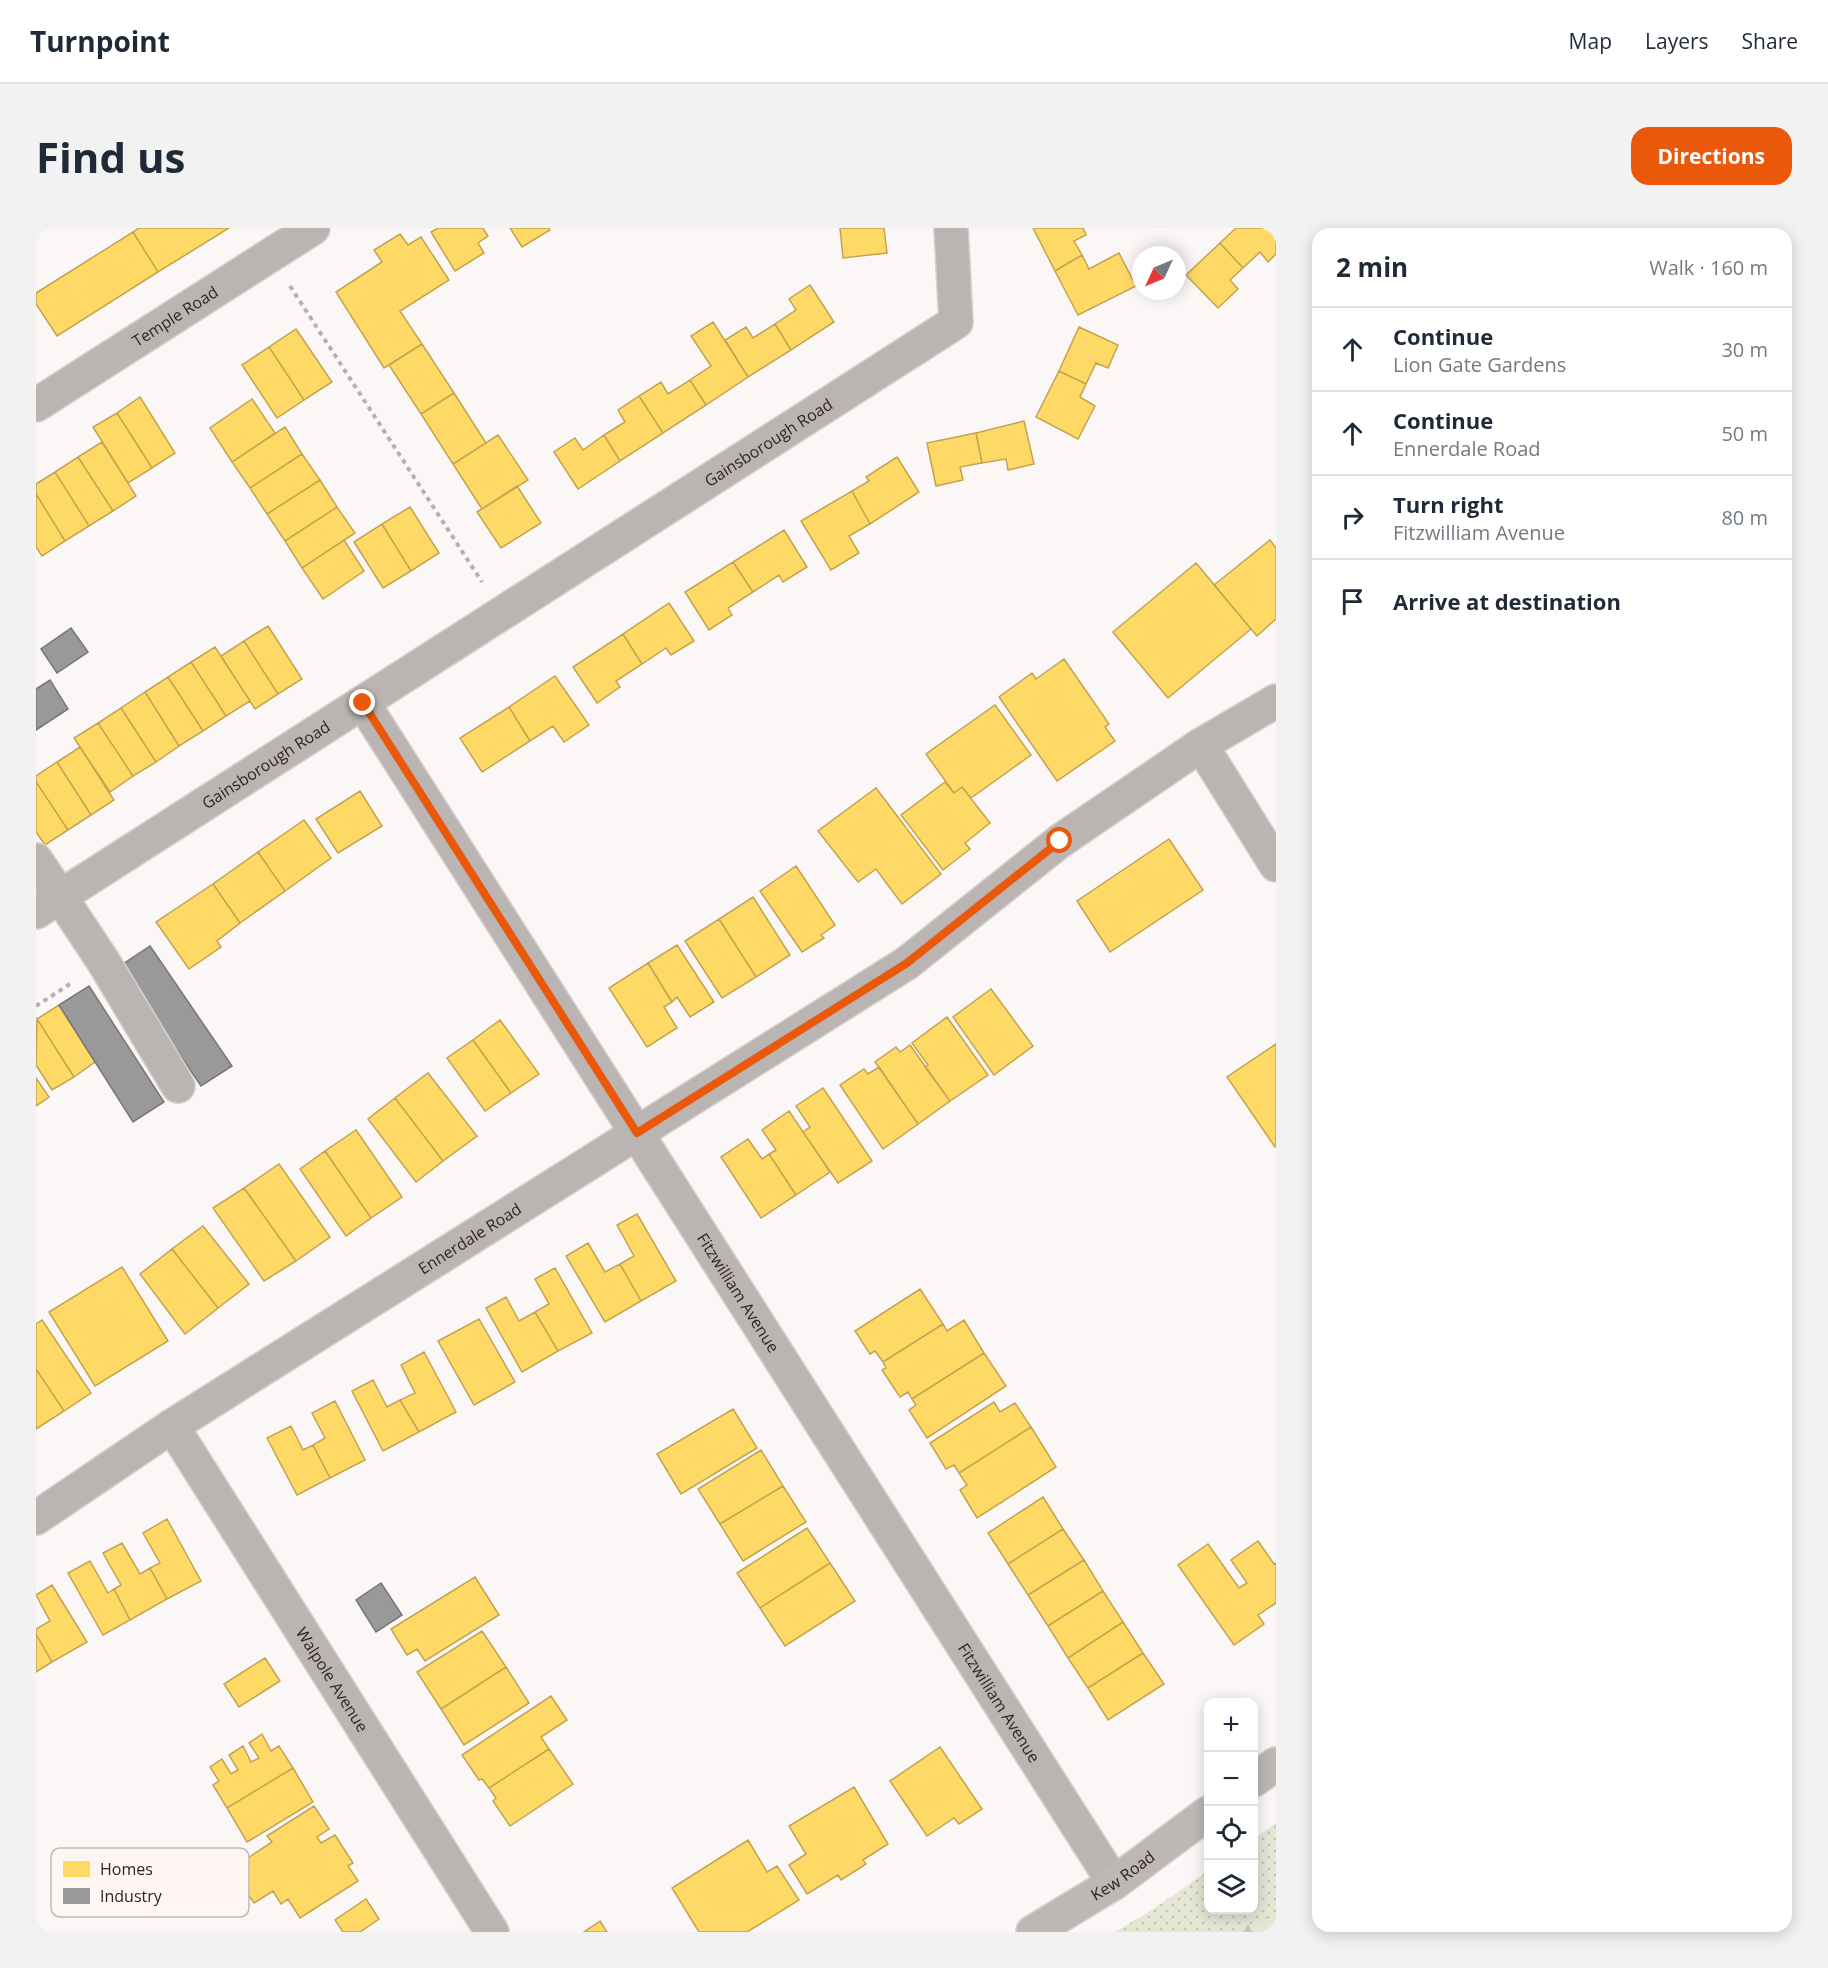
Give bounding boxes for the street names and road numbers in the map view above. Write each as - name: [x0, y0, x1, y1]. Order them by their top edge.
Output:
- street label: Temple Road: [128, 281, 222, 352]
- street label: Gainsborough Road: [700, 393, 837, 492]
- street label: Gainsborough Road: [197, 715, 334, 814]
- street label: Ennerdale Road: [414, 1198, 525, 1279]
- street label: Fitzwilliam Avenue: [692, 1229, 785, 1357]
- street label: Walpole Avenue: [291, 1623, 374, 1736]
- street label: Fitzwilliam Avenue: [953, 1639, 1046, 1767]
- street label: Kew Road: [1087, 1845, 1159, 1906]

